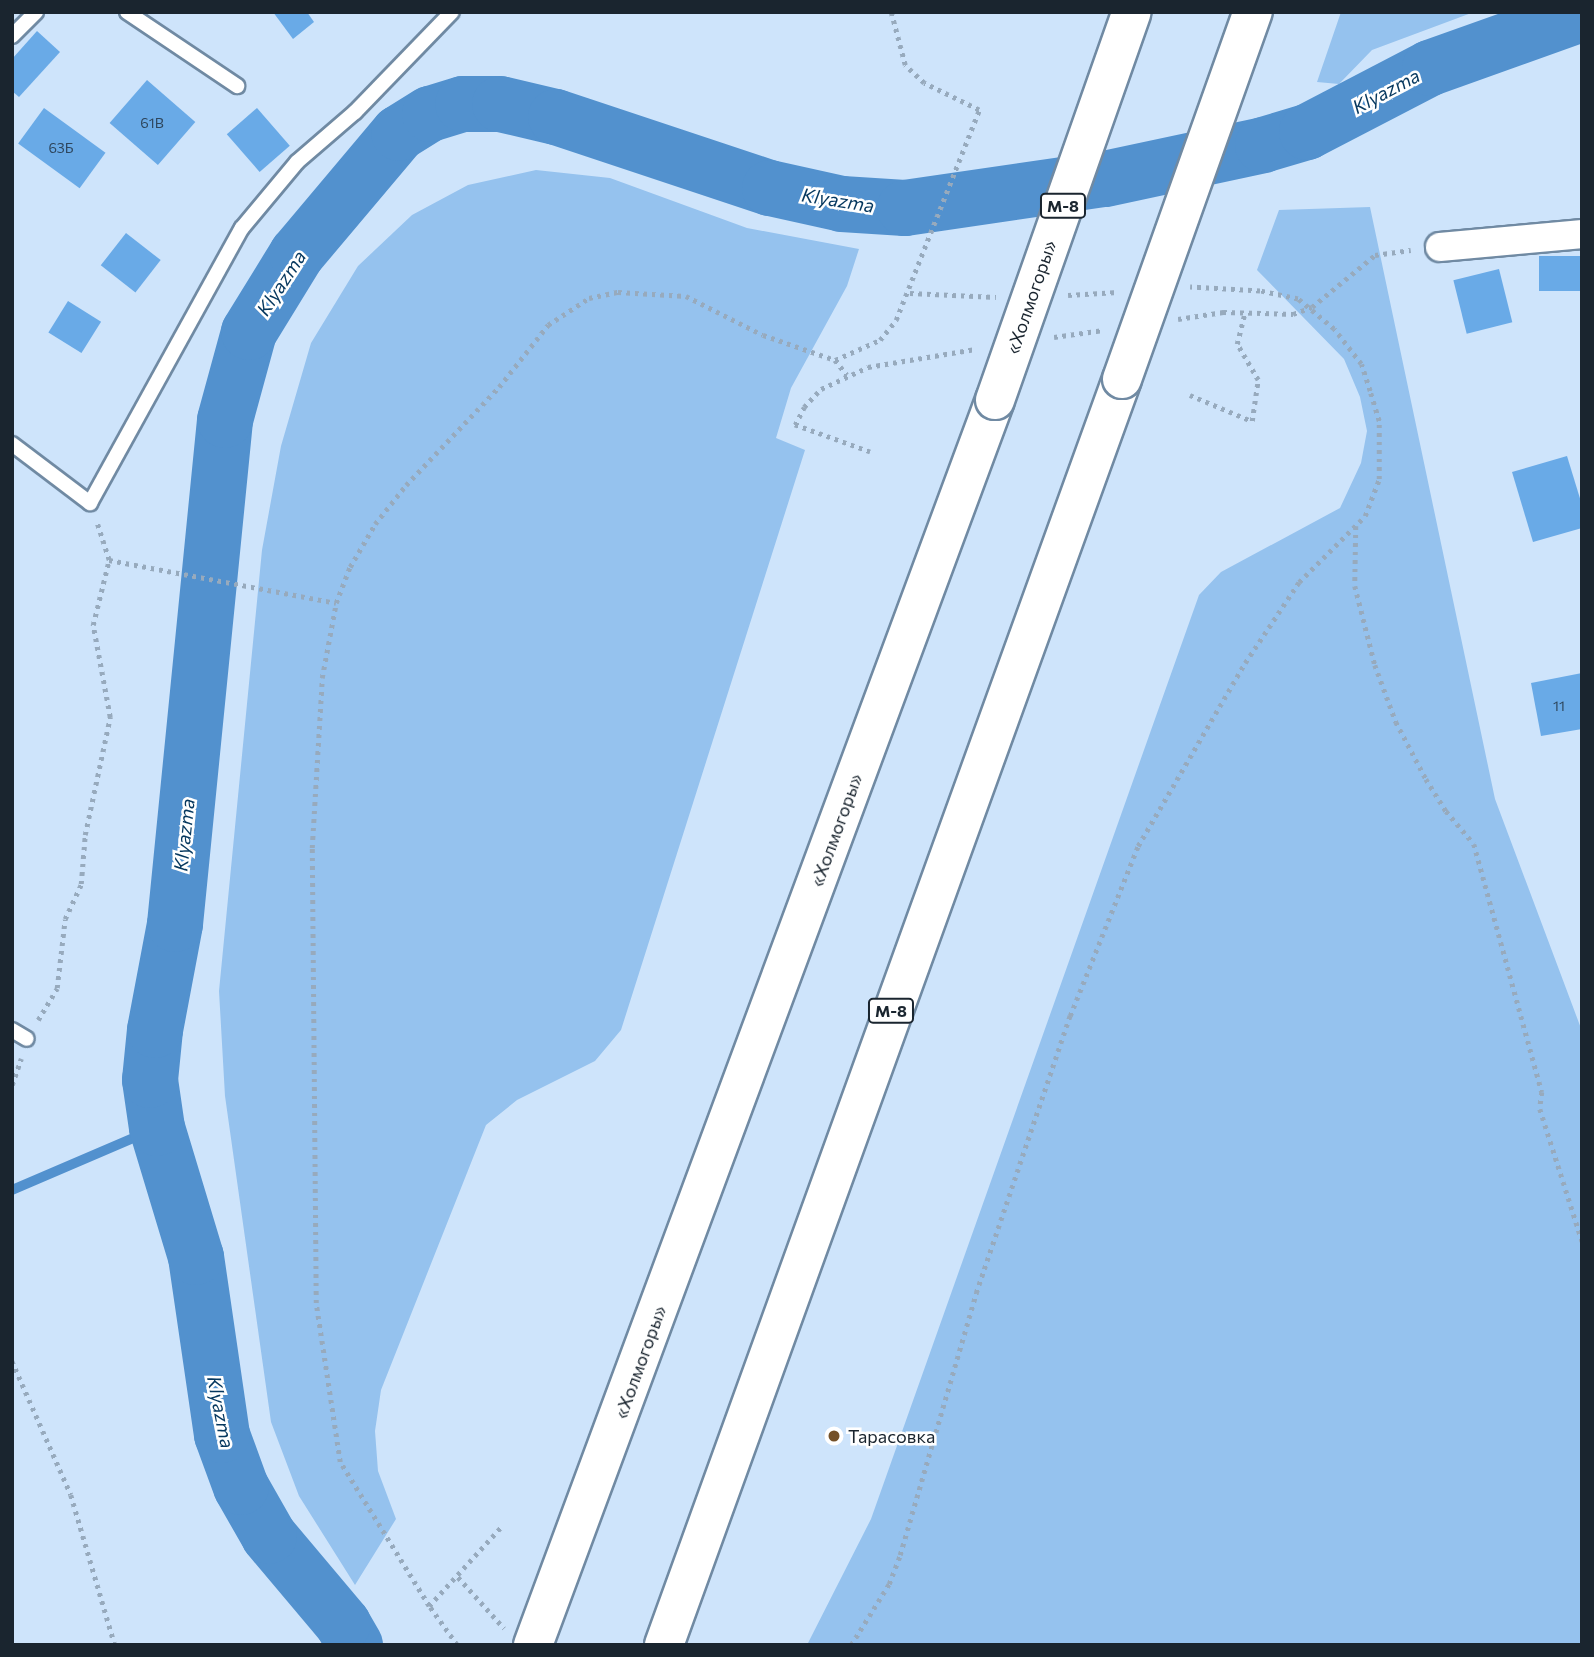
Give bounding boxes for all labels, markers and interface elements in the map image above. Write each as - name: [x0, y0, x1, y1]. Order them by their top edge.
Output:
- water label: Klyazma: [1348, 64, 1424, 118]
- house number: 61В: [140, 115, 164, 131]
- house number: 63Б: [48, 140, 74, 156]
- water label: Klyazma: [800, 183, 876, 217]
- road number: М-8: [1038, 194, 1088, 218]
- street label: «Холмогоры»: [1001, 237, 1061, 357]
- water label: Klyazma: [252, 246, 310, 320]
- house number: 11: [1553, 698, 1565, 714]
- street label: «Холмогоры»: [806, 771, 866, 889]
- water label: Klyazma: [169, 797, 199, 873]
- road number: М-8: [866, 998, 916, 1023]
- street label: «Холмогоры»: [610, 1303, 670, 1421]
- water label: Klyazma: [203, 1374, 239, 1450]
- place label: Тарасовка: [848, 1425, 935, 1447]
- marker: Тарасовка: [826, 1428, 842, 1444]

